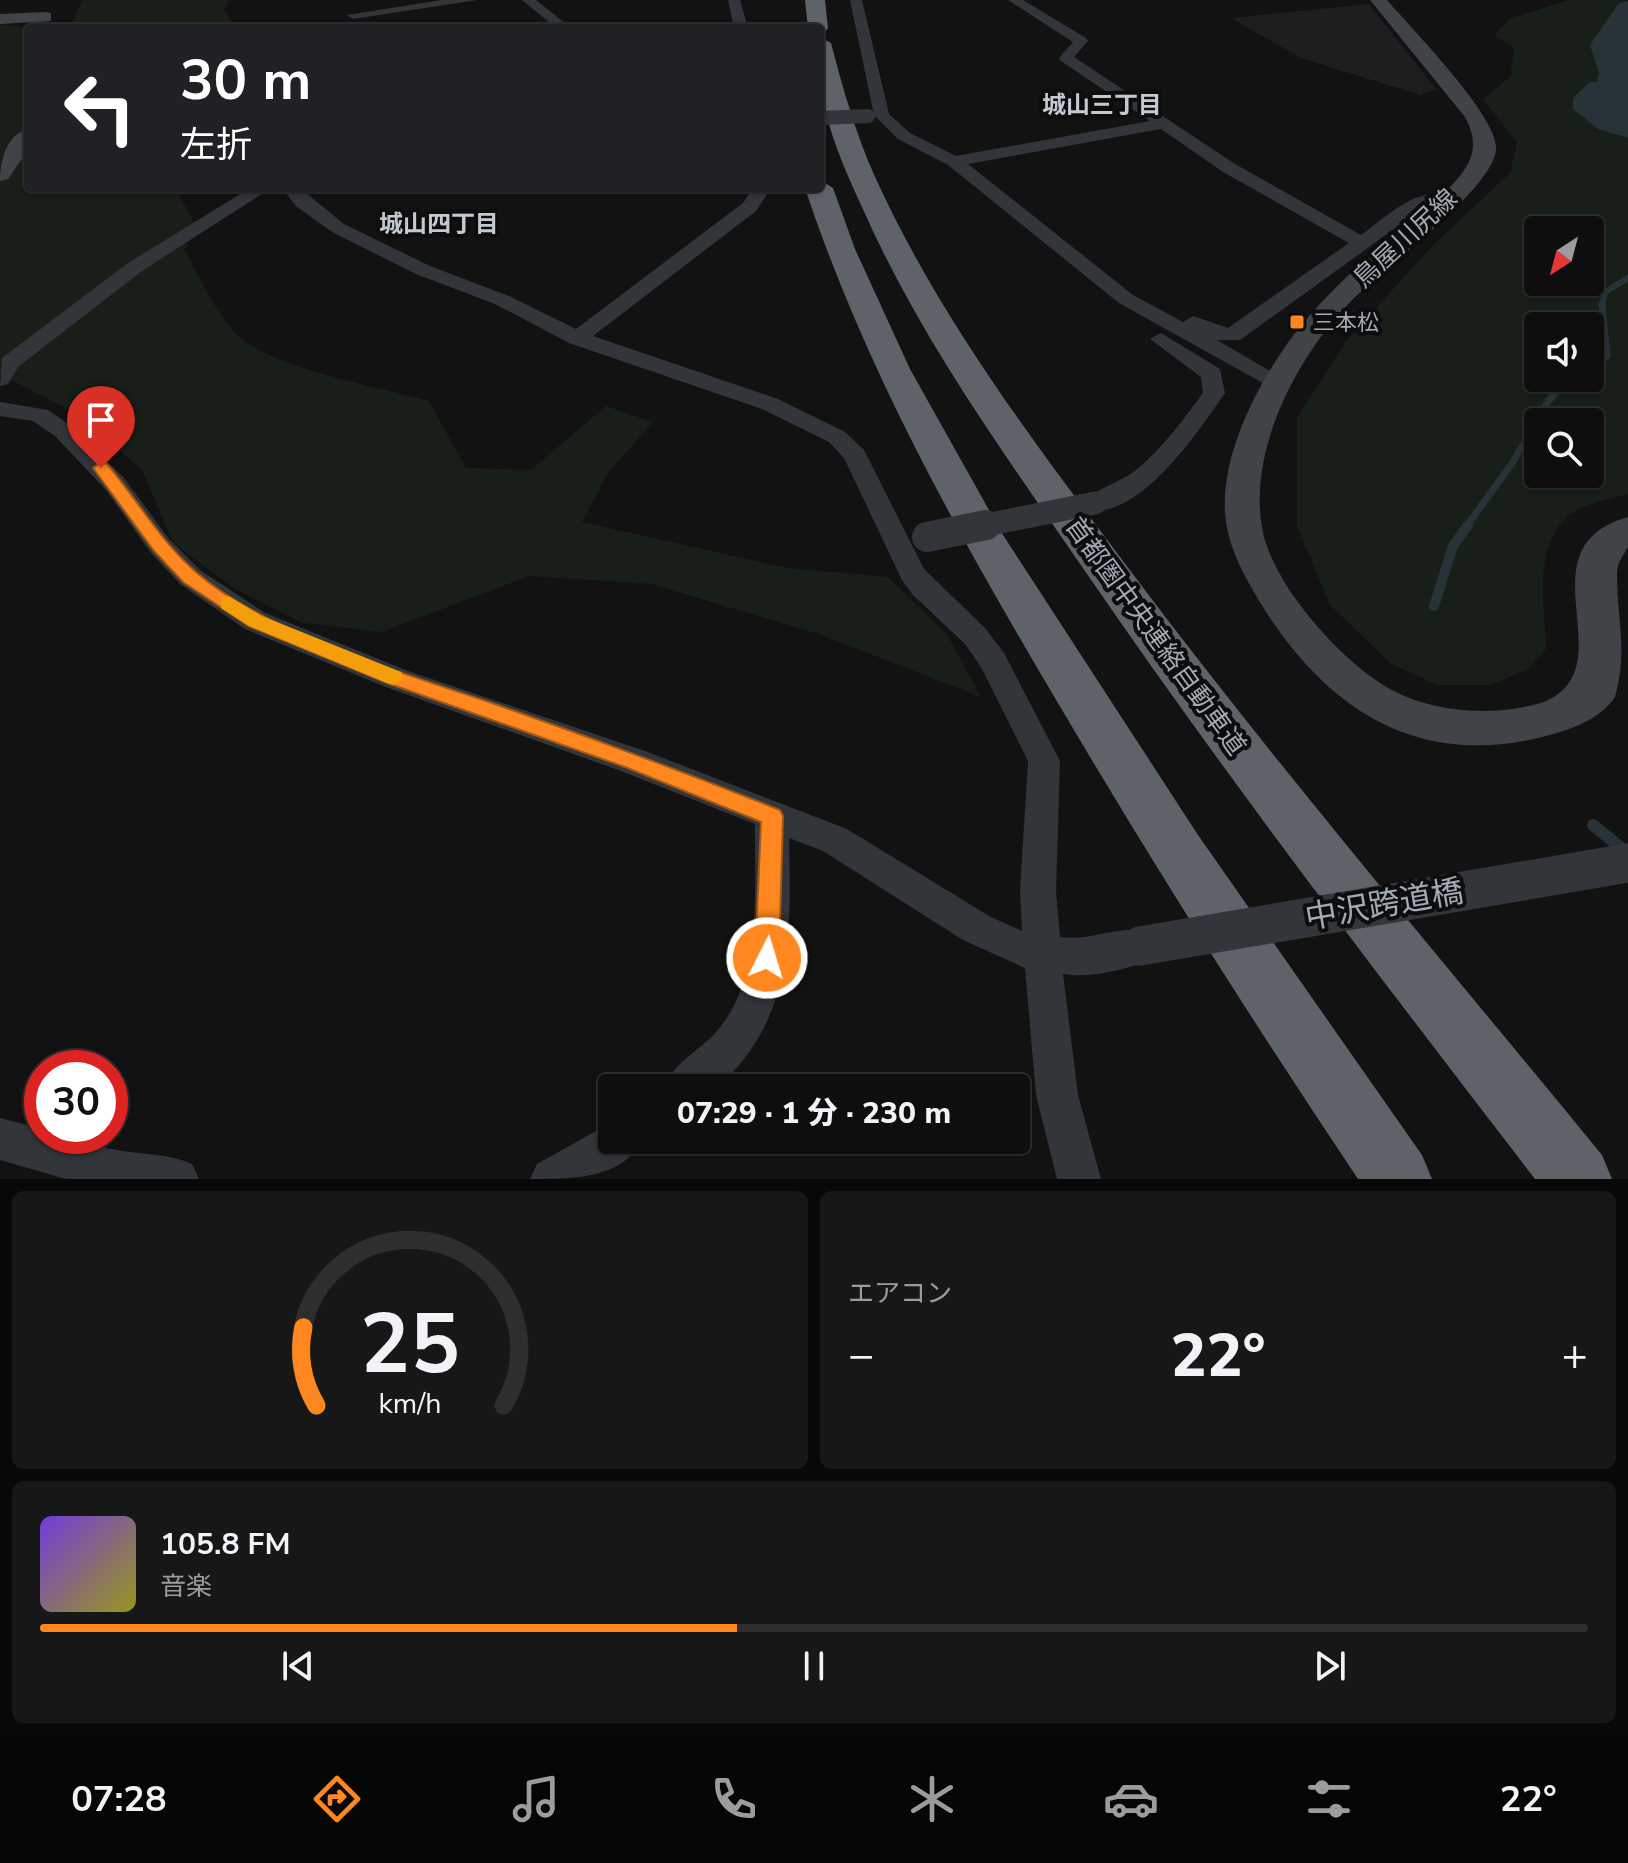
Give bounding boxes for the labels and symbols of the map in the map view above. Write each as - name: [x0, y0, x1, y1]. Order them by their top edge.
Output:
- district label: 城山三丁目: [1042, 89, 1162, 121]
- street label: 鳥屋川尻線: [1346, 181, 1465, 295]
- district label: 城山四丁目: [379, 208, 499, 240]
- north arrow: [1524, 216, 1604, 296]
- place label: 三本松: [1313, 308, 1379, 338]
- marker: 三本松: [1288, 313, 1306, 331]
- pin: [67, 386, 135, 468]
- street label: 首都圏中央連絡自動車道: [1057, 510, 1254, 762]
- street label: 中沢跨道橋: [1302, 869, 1467, 940]
- position arrow: [725, 916, 809, 1000]
- speed limit sign: 30: [24, 1050, 128, 1154]

